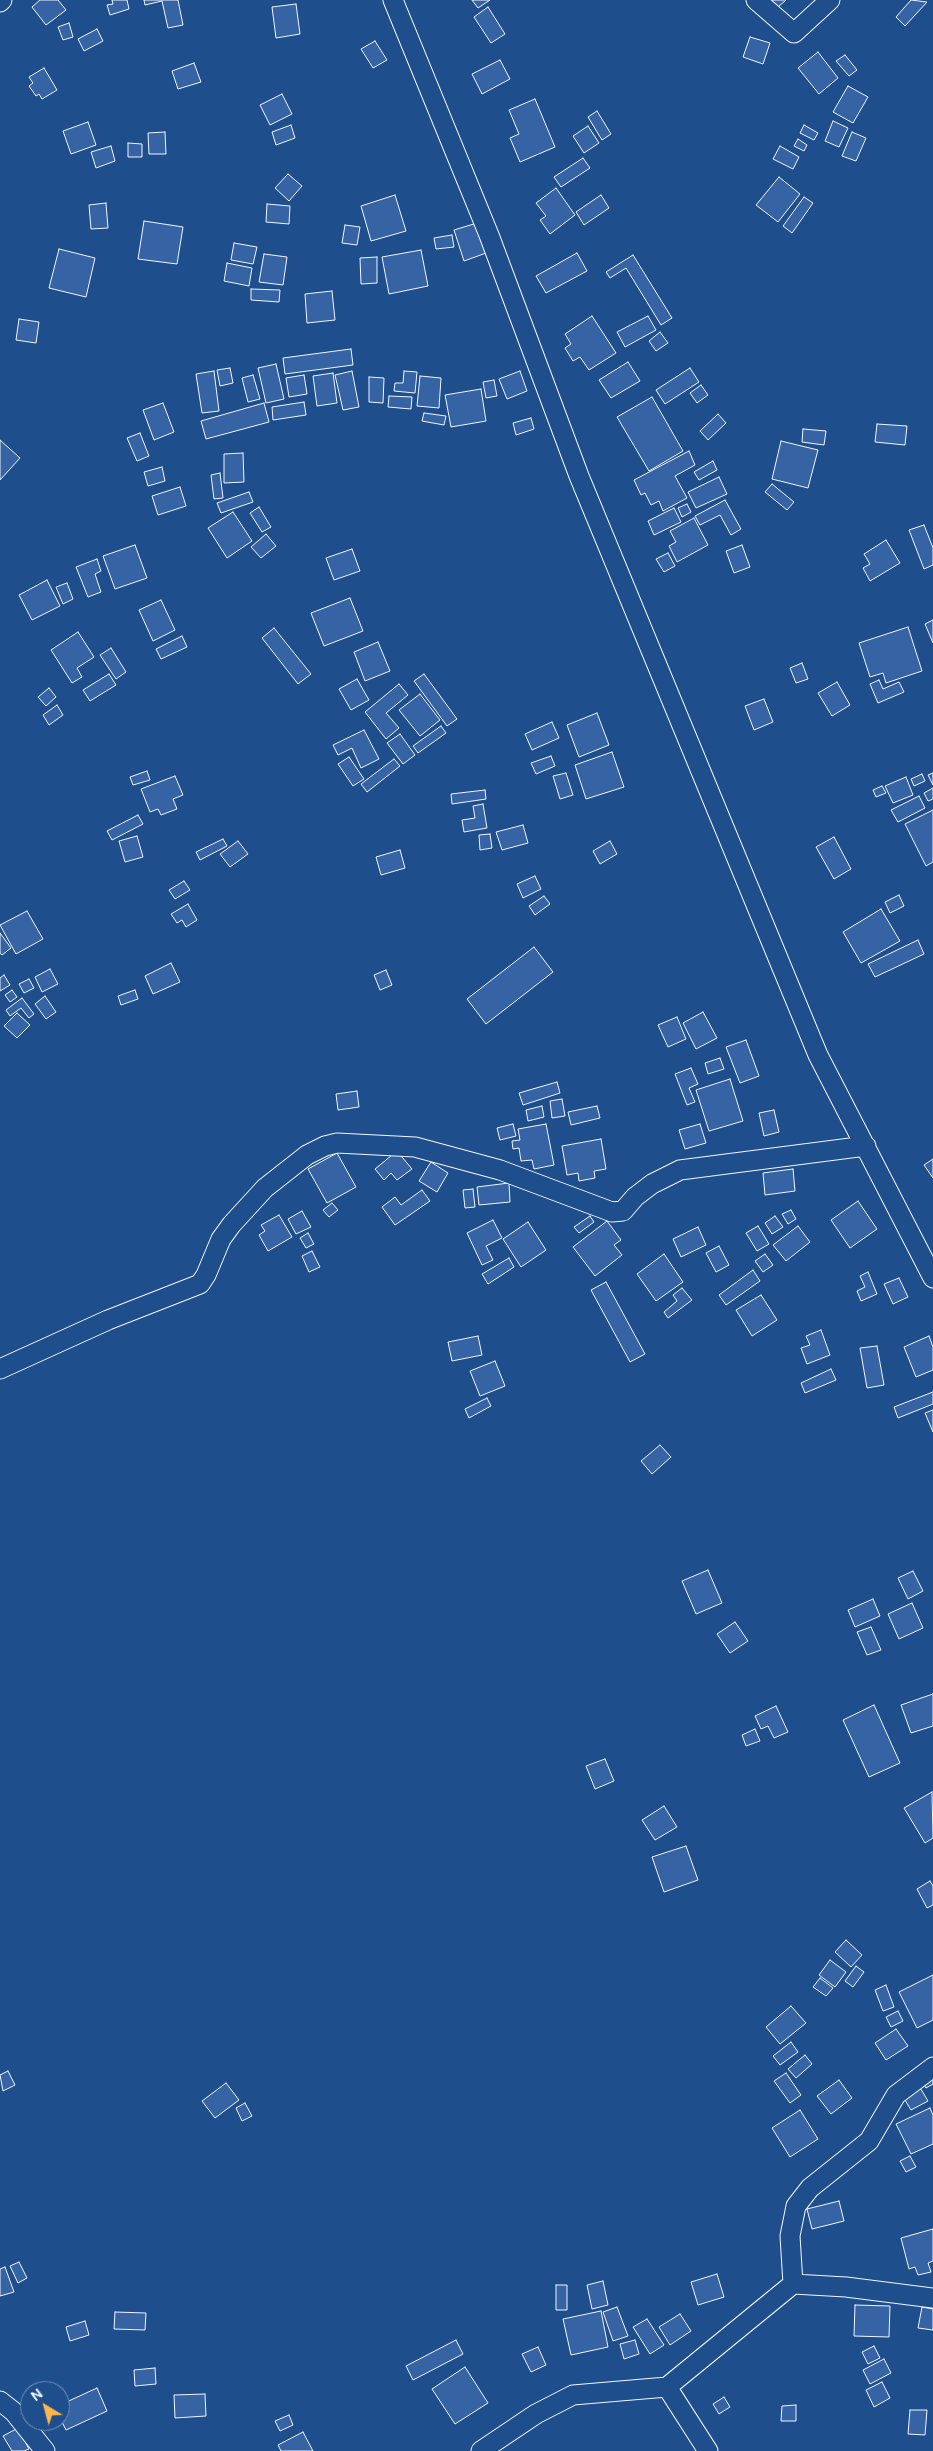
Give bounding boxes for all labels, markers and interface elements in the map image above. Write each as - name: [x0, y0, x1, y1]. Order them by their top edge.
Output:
- north arrow: [20, 2381, 70, 2431]
- text: N: [27, 2385, 46, 2405]

